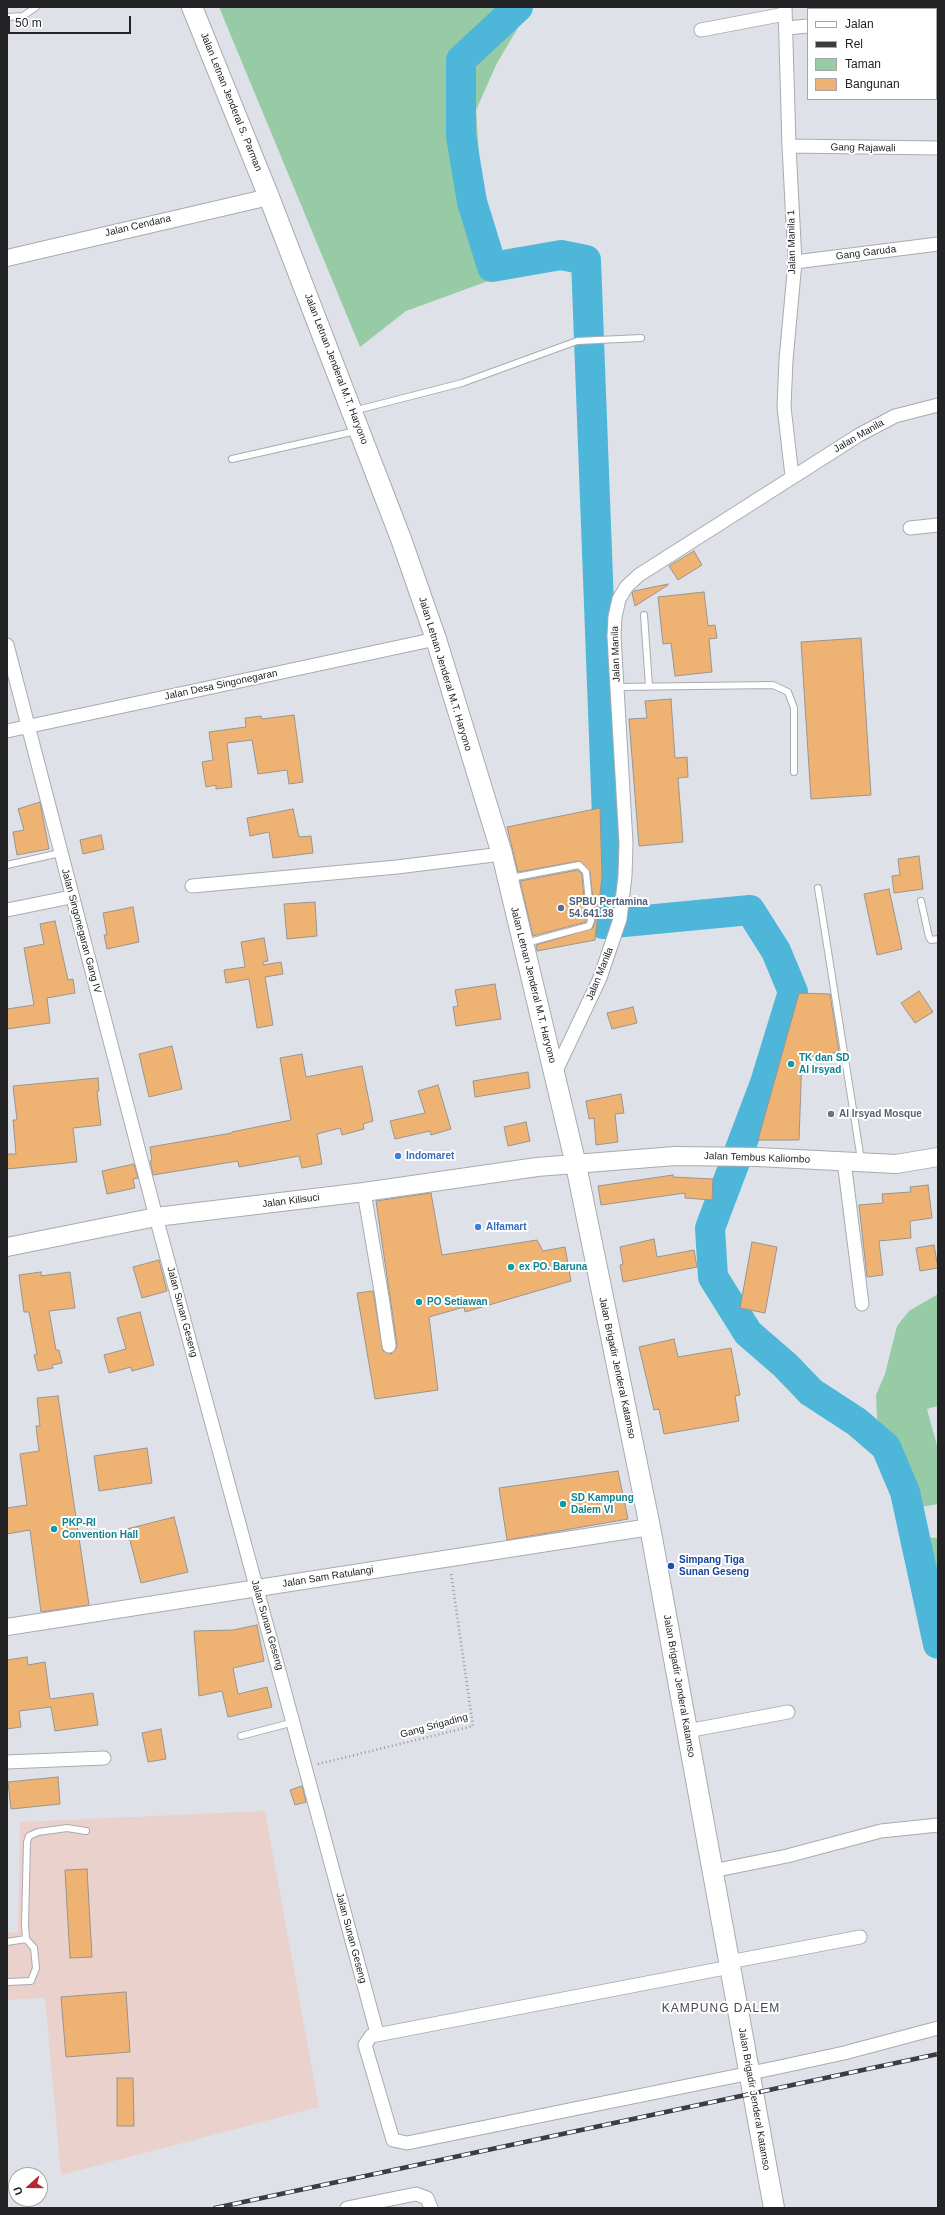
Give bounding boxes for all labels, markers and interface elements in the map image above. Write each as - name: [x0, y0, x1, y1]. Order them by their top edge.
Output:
- scale bar: [10, 8, 133, 34]
- legend: [807, 8, 937, 100]
- text: 50 m: [15, 16, 42, 30]
- text: Jalan: [845, 17, 874, 31]
- street label: Jalan Letnan Jenderal S. Parman: [198, 31, 264, 173]
- text: Rel: [845, 37, 863, 51]
- text: Taman: [845, 57, 881, 71]
- text: Bangunan: [845, 77, 900, 91]
- street label: Gang Rajawali: [830, 141, 896, 155]
- street label: Jalan Manila 1: [785, 210, 799, 274]
- street label: Jalan Cendana: [104, 213, 172, 239]
- street label: Gang Garuda: [835, 243, 897, 263]
- street label: Jalan Letnan Jenderal M.T. Haryono: [302, 292, 370, 446]
- street label: Jalan Manila: [832, 417, 886, 455]
- street label: Jalan Letnan Jenderal M.T. Haryono: [416, 595, 474, 753]
- street label: Jalan Manila: [609, 626, 623, 682]
- street label: Jalan Desa Singonegaran: [163, 667, 279, 703]
- street label: Jalan Singonegaran Gang IV: [59, 867, 103, 995]
- place label: SPBU Pertamina 54.641.38: [569, 896, 648, 920]
- marker: SPBU Pertamina 54.641.38: [556, 903, 566, 913]
- street label: Jalan Letnan Jenderal M.T. Haryono: [508, 906, 558, 1064]
- street label: Jalan Manila: [584, 946, 616, 1002]
- place label: TK dan SD Al Irsyad: [799, 1052, 850, 1076]
- marker: TK dan SD Al Irsyad: [786, 1059, 796, 1069]
- place label: Al Irsyad Mosque: [839, 1108, 922, 1120]
- marker: Al Irsyad Mosque: [826, 1109, 836, 1119]
- place label: Indomaret: [406, 1150, 454, 1162]
- street label: Jalan Tembus Kaliombo: [704, 1150, 810, 1166]
- marker: Indomaret: [393, 1151, 403, 1161]
- street label: Jalan Kilisuci: [262, 1192, 320, 1210]
- place label: Alfamart: [486, 1221, 527, 1233]
- marker: Alfamart: [473, 1222, 483, 1232]
- place label: ex PO. Baruna: [519, 1261, 587, 1273]
- marker: ex PO. Baruna: [506, 1262, 516, 1272]
- street label: Jalan Sunan Geseng: [164, 1265, 200, 1359]
- place label: PO Setiawan: [427, 1296, 488, 1308]
- street label: Jalan Brigadir Jenderal Katamso: [596, 1296, 638, 1440]
- marker: PO Setiawan: [414, 1297, 424, 1307]
- place label: SD Kampung Dalem VI: [571, 1492, 634, 1516]
- marker: SD Kampung Dalem VI: [558, 1499, 568, 1509]
- place label: PKP-RI Convention Hall: [62, 1517, 138, 1540]
- marker: PKP-RI Convention Hall: [49, 1524, 59, 1534]
- place label: Simpang Tiga Sunan Geseng: [679, 1554, 749, 1578]
- marker: Simpang Tiga Sunan Geseng: [666, 1561, 676, 1571]
- street label: Jalan Sam Ratulangi: [281, 1564, 375, 1590]
- street label: Jalan Sunan Geseng: [248, 1578, 286, 1672]
- street label: Jalan Brigadir Jenderal Katamso: [661, 1614, 697, 1758]
- street label: Gang Srigading: [399, 1711, 469, 1741]
- street label: Jalan Sunan Geseng: [333, 1891, 369, 1985]
- district label: KAMPUNG DALEM: [662, 2002, 780, 2016]
- street label: Jalan Brigadir Jenderal Katamso: [736, 2027, 772, 2171]
- north arrow: [8, 2167, 48, 2207]
- text: U: [11, 2185, 25, 2197]

